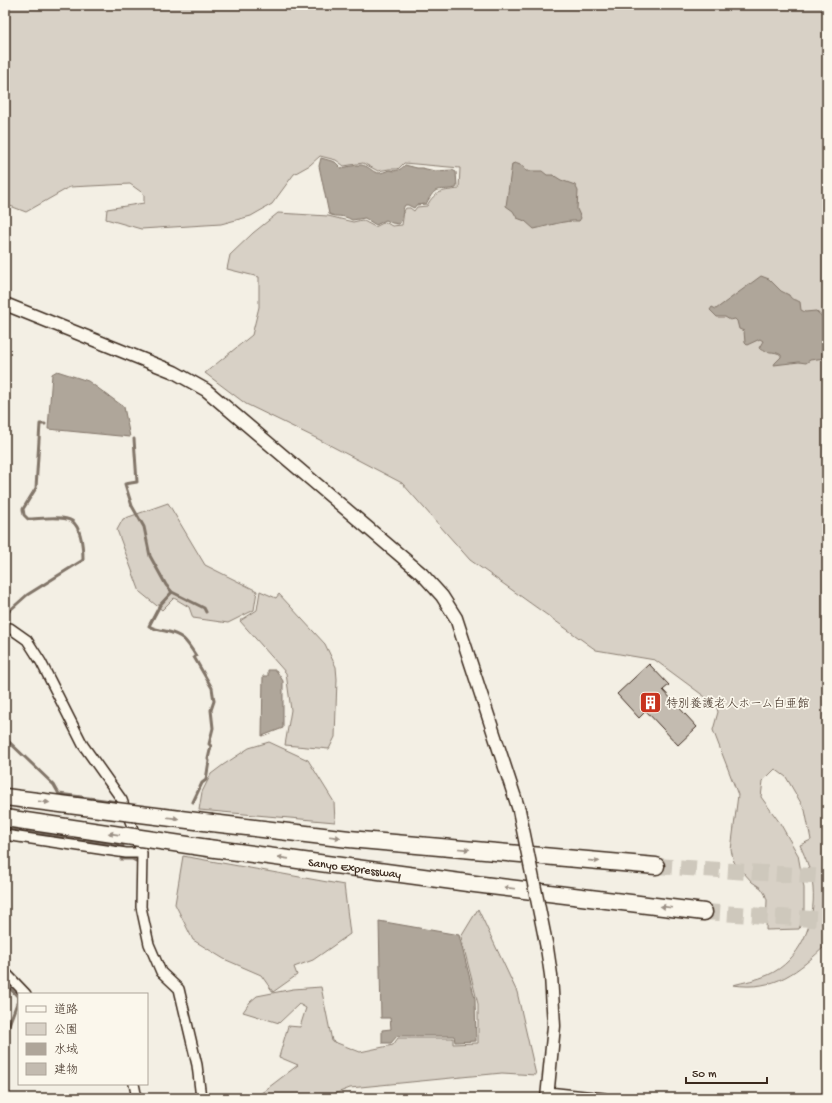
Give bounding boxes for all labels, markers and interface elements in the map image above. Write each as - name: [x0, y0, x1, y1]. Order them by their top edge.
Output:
- building icon: 特別養護老人ホーム白亜館: [637, 690, 663, 716]
- place label: 特別養護老人ホーム白亜館: [666, 697, 810, 712]
- one-way arrow: [38, 799, 50, 805]
- one-way arrow: [167, 815, 179, 821]
- one-way arrow: [108, 831, 120, 837]
- one-way arrow: [329, 834, 341, 840]
- one-way arrow: [458, 846, 470, 853]
- one-way arrow: [277, 855, 289, 861]
- street label: Sanyo Expressway: [307, 857, 402, 883]
- one-way arrow: [588, 857, 600, 864]
- one-way arrow: [503, 885, 515, 891]
- one-way arrow: [660, 904, 672, 910]
- legend: [18, 993, 148, 1085]
- text: 道路: [54, 1003, 78, 1018]
- text: 公園: [54, 1023, 78, 1038]
- text: 水域: [54, 1043, 78, 1058]
- scale bar: [686, 1059, 767, 1085]
- text: 建物: [54, 1063, 78, 1078]
- text: 50 m: [692, 1068, 717, 1082]

